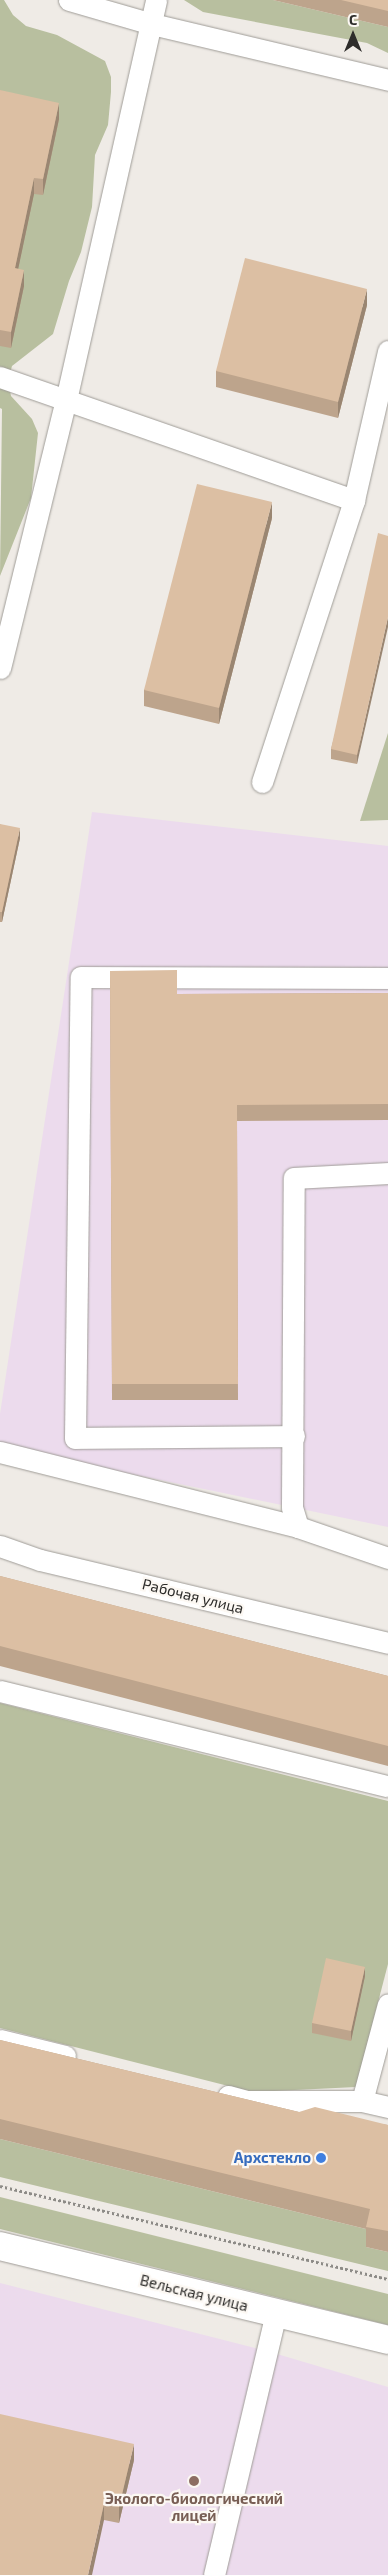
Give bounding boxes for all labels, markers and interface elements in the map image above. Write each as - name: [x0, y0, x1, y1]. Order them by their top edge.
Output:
- north arrow: [328, 10, 378, 60]
- text: С: [349, 11, 357, 28]
- street label: Рабочая улица: [140, 1575, 246, 1617]
- place label: Архстекло: [234, 2149, 311, 2167]
- marker: Архстекло: [315, 2152, 327, 2164]
- street label: Вельская улица: [138, 2271, 250, 2315]
- marker: Эколого-биологический лицей: [188, 2475, 200, 2487]
- place label: Эколого-биологический лицей: [105, 2489, 283, 2524]

